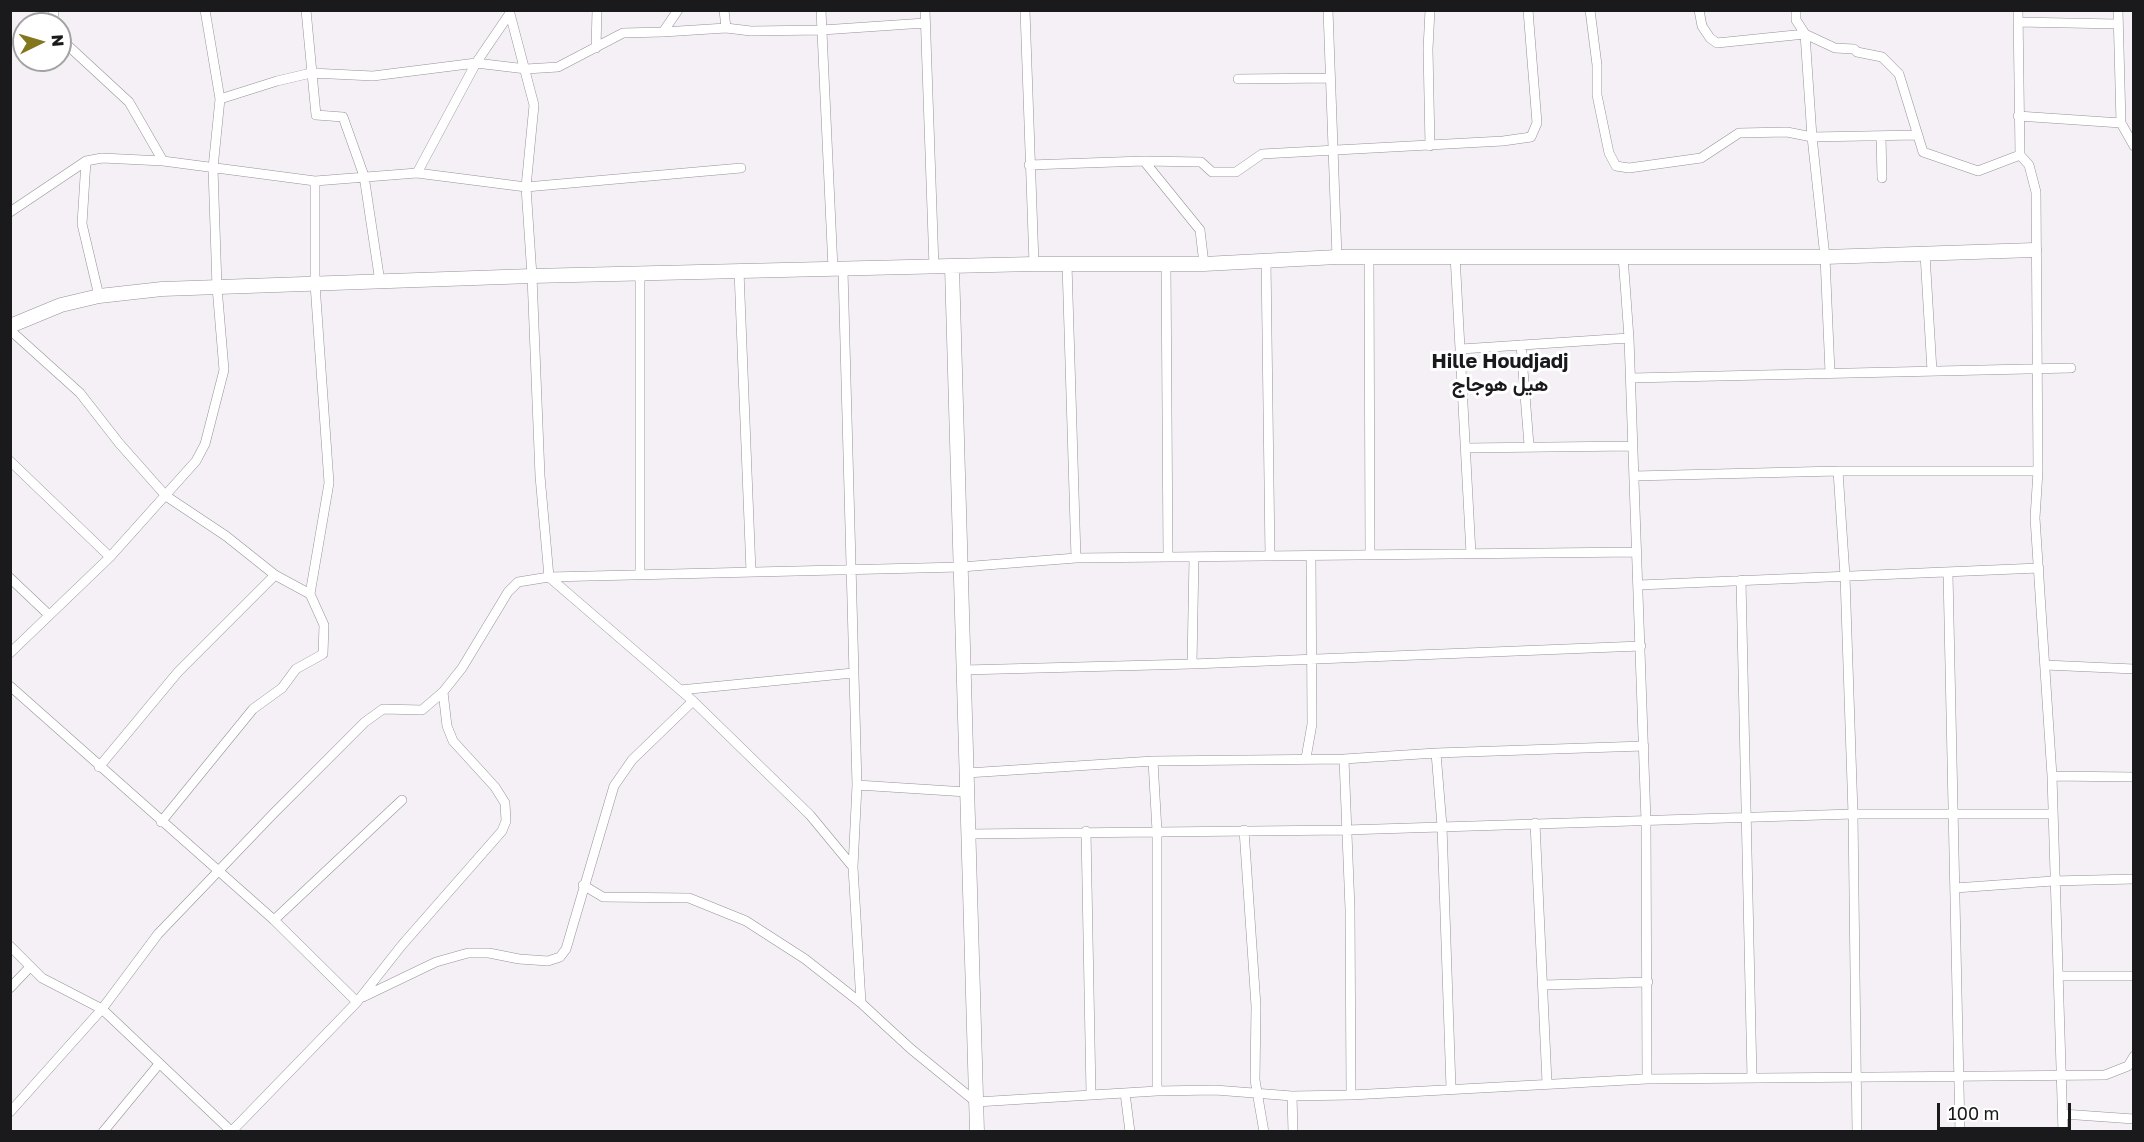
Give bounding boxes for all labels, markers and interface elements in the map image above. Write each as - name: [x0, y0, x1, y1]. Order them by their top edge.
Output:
- north arrow: [12, 12, 72, 72]
- text: N: [47, 34, 68, 48]
- district label: Hille Houdjadj هيل هوجاج: [1431, 350, 1569, 397]
- scale bar: [1940, 1091, 2074, 1129]
- text: 100 m: [1948, 1102, 1999, 1124]

